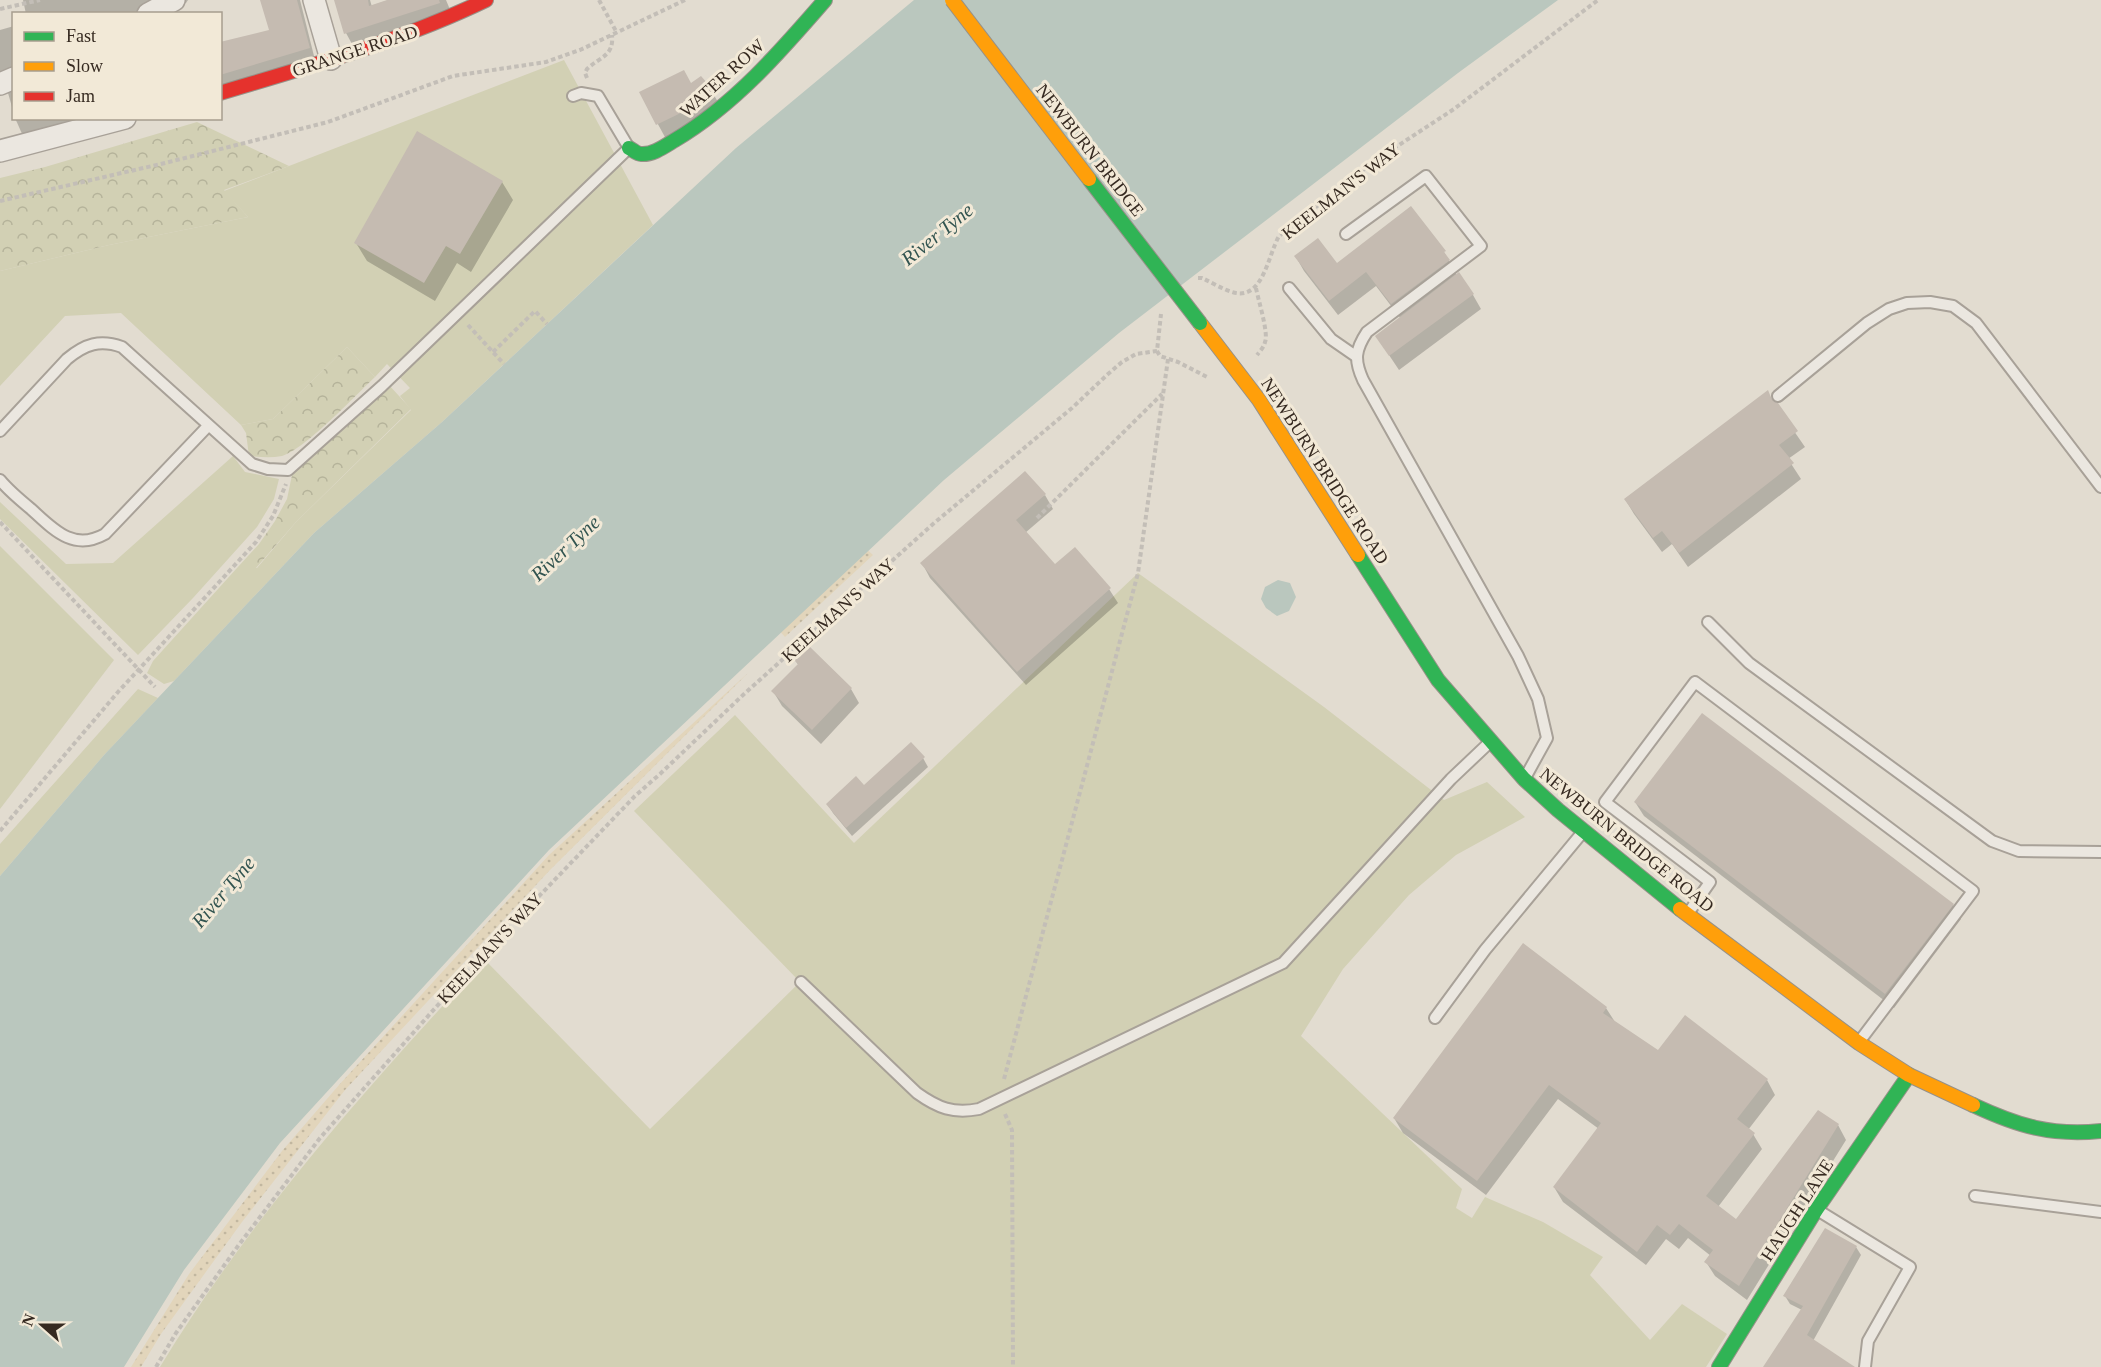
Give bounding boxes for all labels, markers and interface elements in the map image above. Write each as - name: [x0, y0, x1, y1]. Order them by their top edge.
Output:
- legend: [12, 12, 222, 120]
- street label: GRANGE ROAD: [290, 21, 420, 81]
- text: Fast: [66, 26, 96, 46]
- street label: WATER ROW: [676, 35, 768, 121]
- text: Slow: [66, 56, 103, 76]
- street label: NEWBURN BRIDGE: [1032, 80, 1148, 220]
- text: Jam: [66, 86, 95, 106]
- street label: KEELMAN'S WAY: [1278, 139, 1404, 243]
- water label: River Tyne: [896, 198, 978, 271]
- street label: NEWBURN BRIDGE ROAD: [1257, 374, 1393, 568]
- water label: River Tyne: [525, 511, 605, 587]
- street label: KEELMAN'S WAY: [778, 554, 898, 666]
- street label: NEWBURN BRIDGE ROAD: [1536, 764, 1718, 916]
- water label: River Tyne: [186, 852, 260, 933]
- street label: KEELMAN'S WAY: [433, 888, 547, 1008]
- street label: HAUGH LANE: [1757, 1155, 1837, 1265]
- north arrow: [12, 1295, 72, 1355]
- text: N: [18, 1311, 39, 1328]

